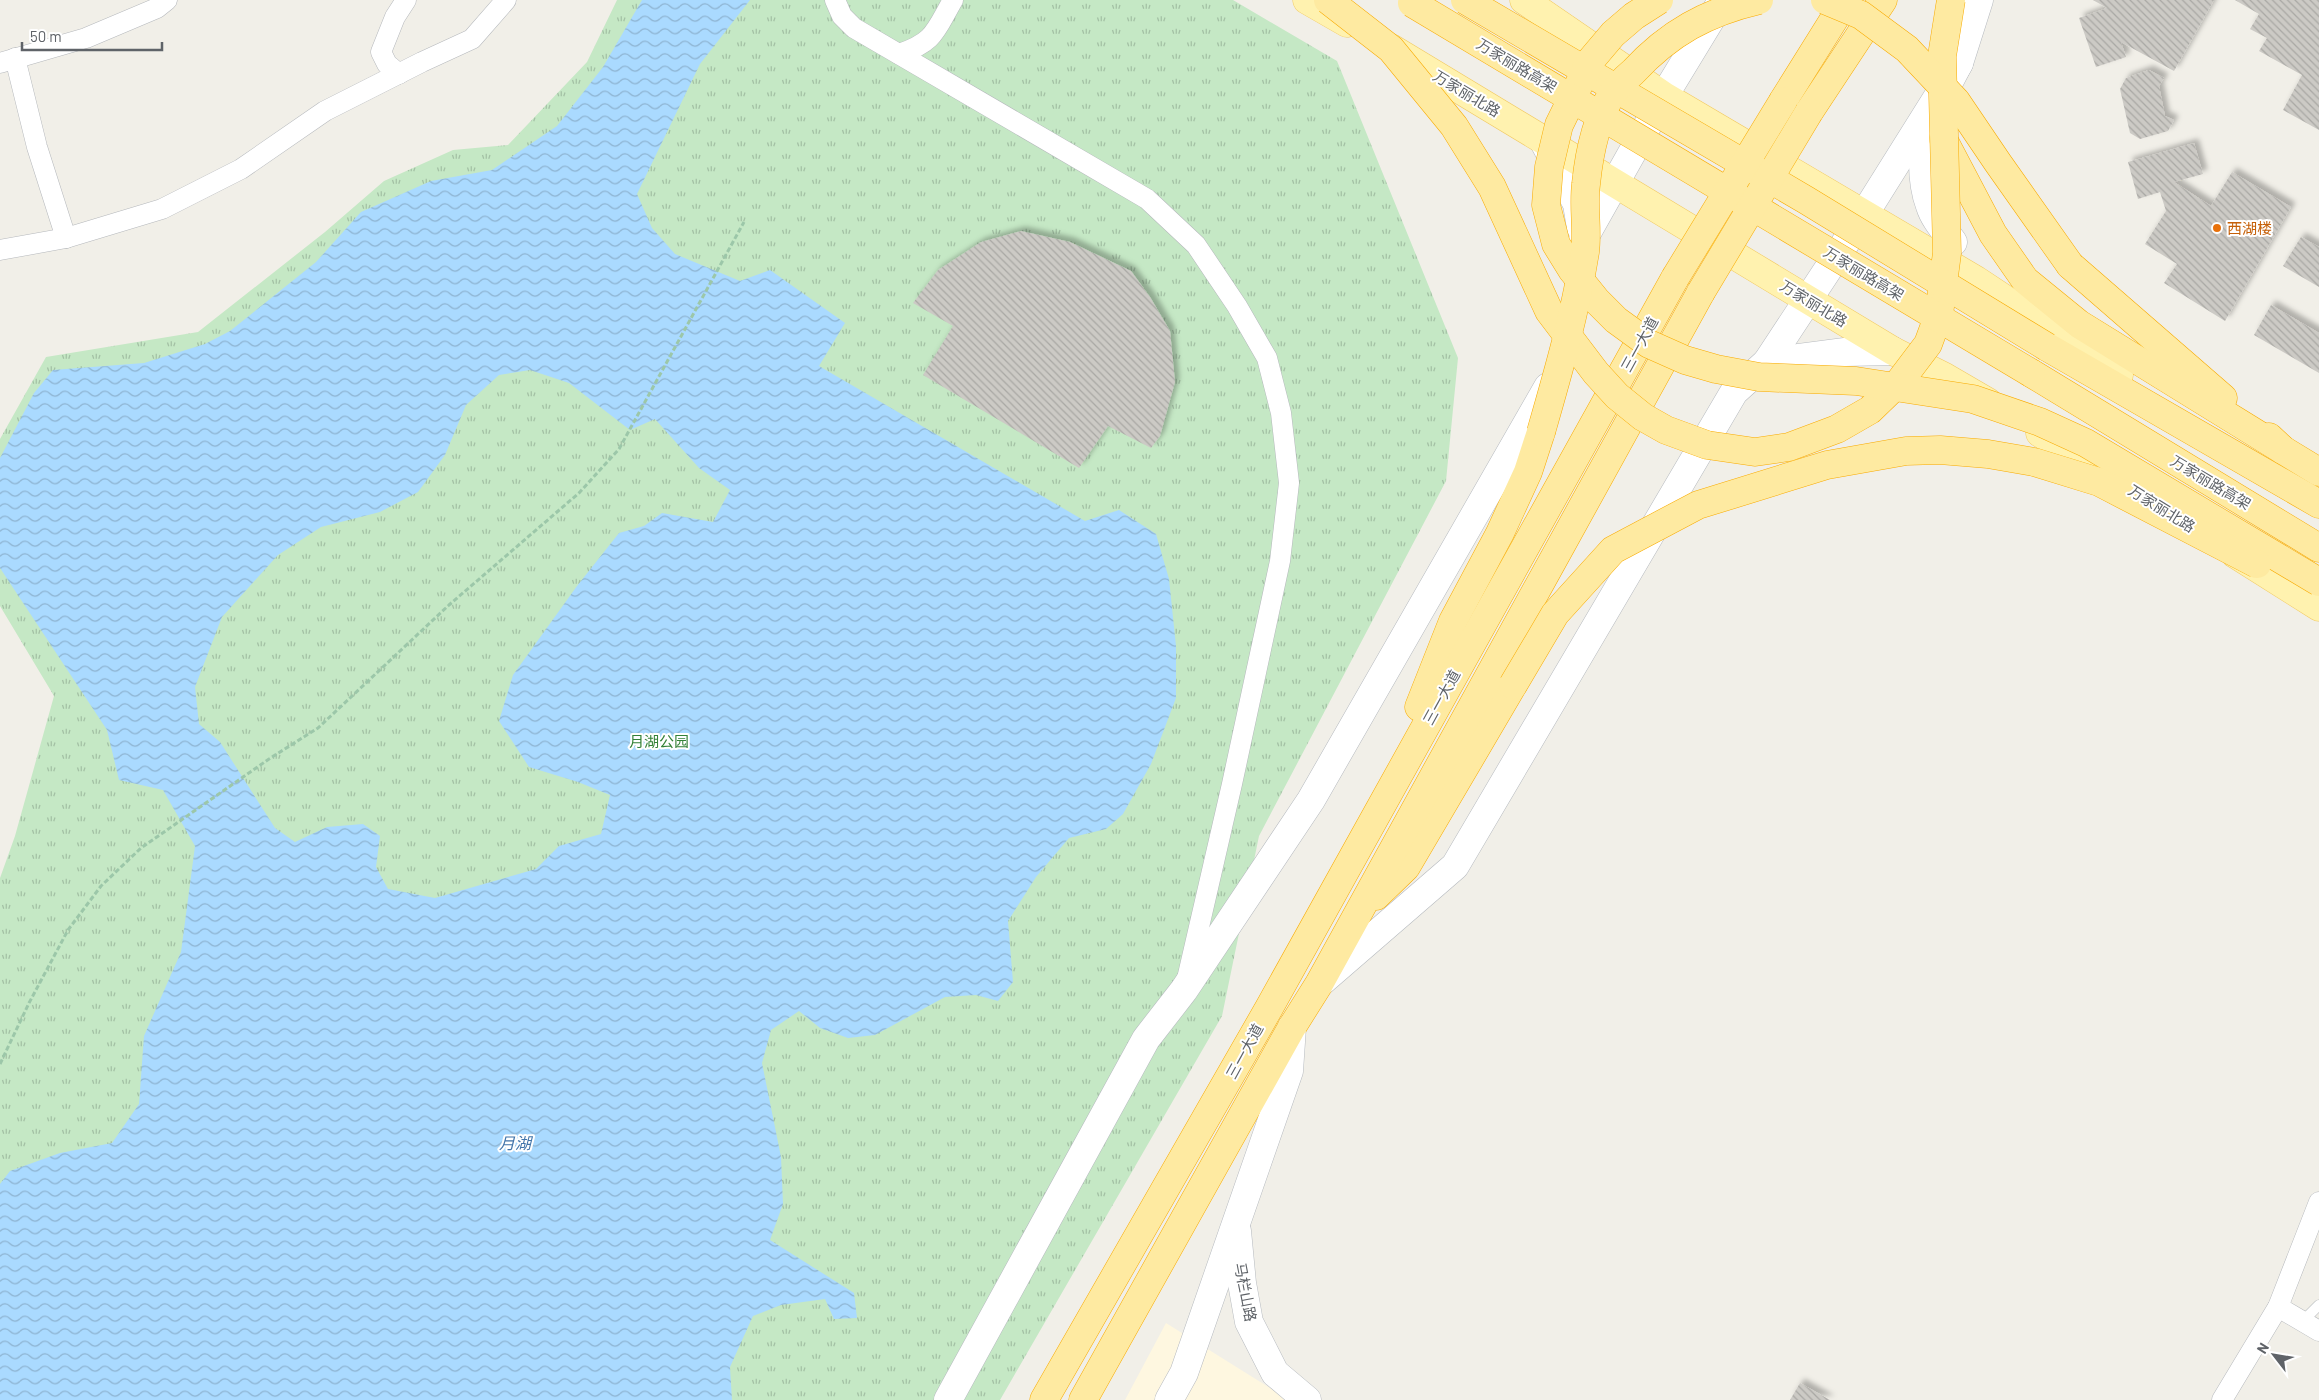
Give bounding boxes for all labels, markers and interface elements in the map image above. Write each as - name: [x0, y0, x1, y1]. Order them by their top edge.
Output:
- scale bar: [22, 20, 162, 52]
- text: 50 m: [30, 27, 62, 45]
- street label: 万家丽路高架: [1474, 34, 1560, 96]
- street label: 万家丽北路: [1430, 66, 1504, 120]
- place label: 西湖楼: [2227, 219, 2272, 237]
- marker: 西湖楼: [2211, 222, 2223, 234]
- street label: 万家丽路高架: [1821, 242, 1907, 304]
- street label: 万家丽北路: [1777, 276, 1851, 330]
- street label: 三一大道: [1617, 313, 1661, 375]
- street label: 万家丽路高架: [2168, 451, 2254, 513]
- street label: 万家丽北路: [2125, 480, 2199, 536]
- street label: 三一大道: [1419, 666, 1463, 728]
- park label: 月湖公园: [629, 732, 689, 750]
- street label: 三一大道: [1222, 1020, 1266, 1082]
- water label: 月湖: [499, 1133, 534, 1152]
- street label: 马栏山路: [1231, 1261, 1261, 1323]
- north arrow: [2249, 1330, 2299, 1380]
- text: N: [2253, 1340, 2272, 1356]

